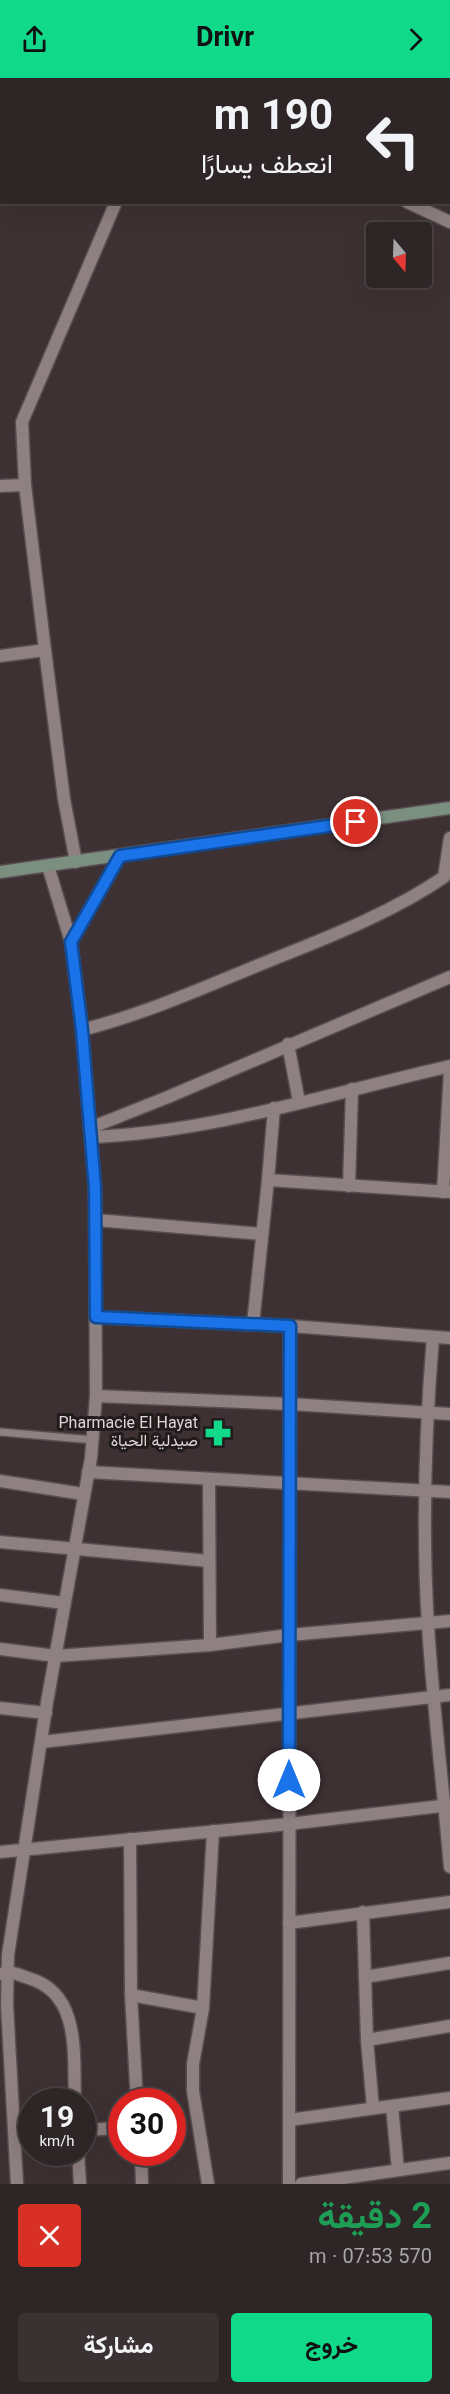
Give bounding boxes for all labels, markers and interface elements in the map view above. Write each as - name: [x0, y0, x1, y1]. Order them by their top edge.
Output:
- text: Drivr: [196, 18, 254, 61]
- icon: share: [18, 23, 51, 56]
- icon: forward: [399, 23, 432, 56]
- text: 190 m: [214, 86, 333, 152]
- icon: left: [354, 102, 432, 180]
- text: انعطف يسارًا: [201, 145, 333, 188]
- north arrow: [366, 222, 432, 288]
- map controls: [366, 222, 432, 288]
- pin: [330, 796, 381, 847]
- icon: arrive: [339, 805, 372, 838]
- place label: Pharmacie El Hayat صيدلية الحياة: [59, 1412, 198, 1455]
- pharmacy icon: Pharmacie El Hayat صيدلية الحياة: [203, 1418, 233, 1448]
- position arrow: [257, 1748, 321, 1812]
- speed limit sign: 30: [108, 2088, 186, 2166]
- text: 19: [40, 2096, 74, 2143]
- text: km/h: [39, 2131, 75, 2154]
- text: 2 دقيقة: [317, 2191, 432, 2247]
- button: close: [18, 2204, 81, 2267]
- text: 570 m · 07:53: [309, 2242, 432, 2274]
- button: مشاركة: [18, 2313, 219, 2382]
- button: خروج: [231, 2313, 432, 2382]

